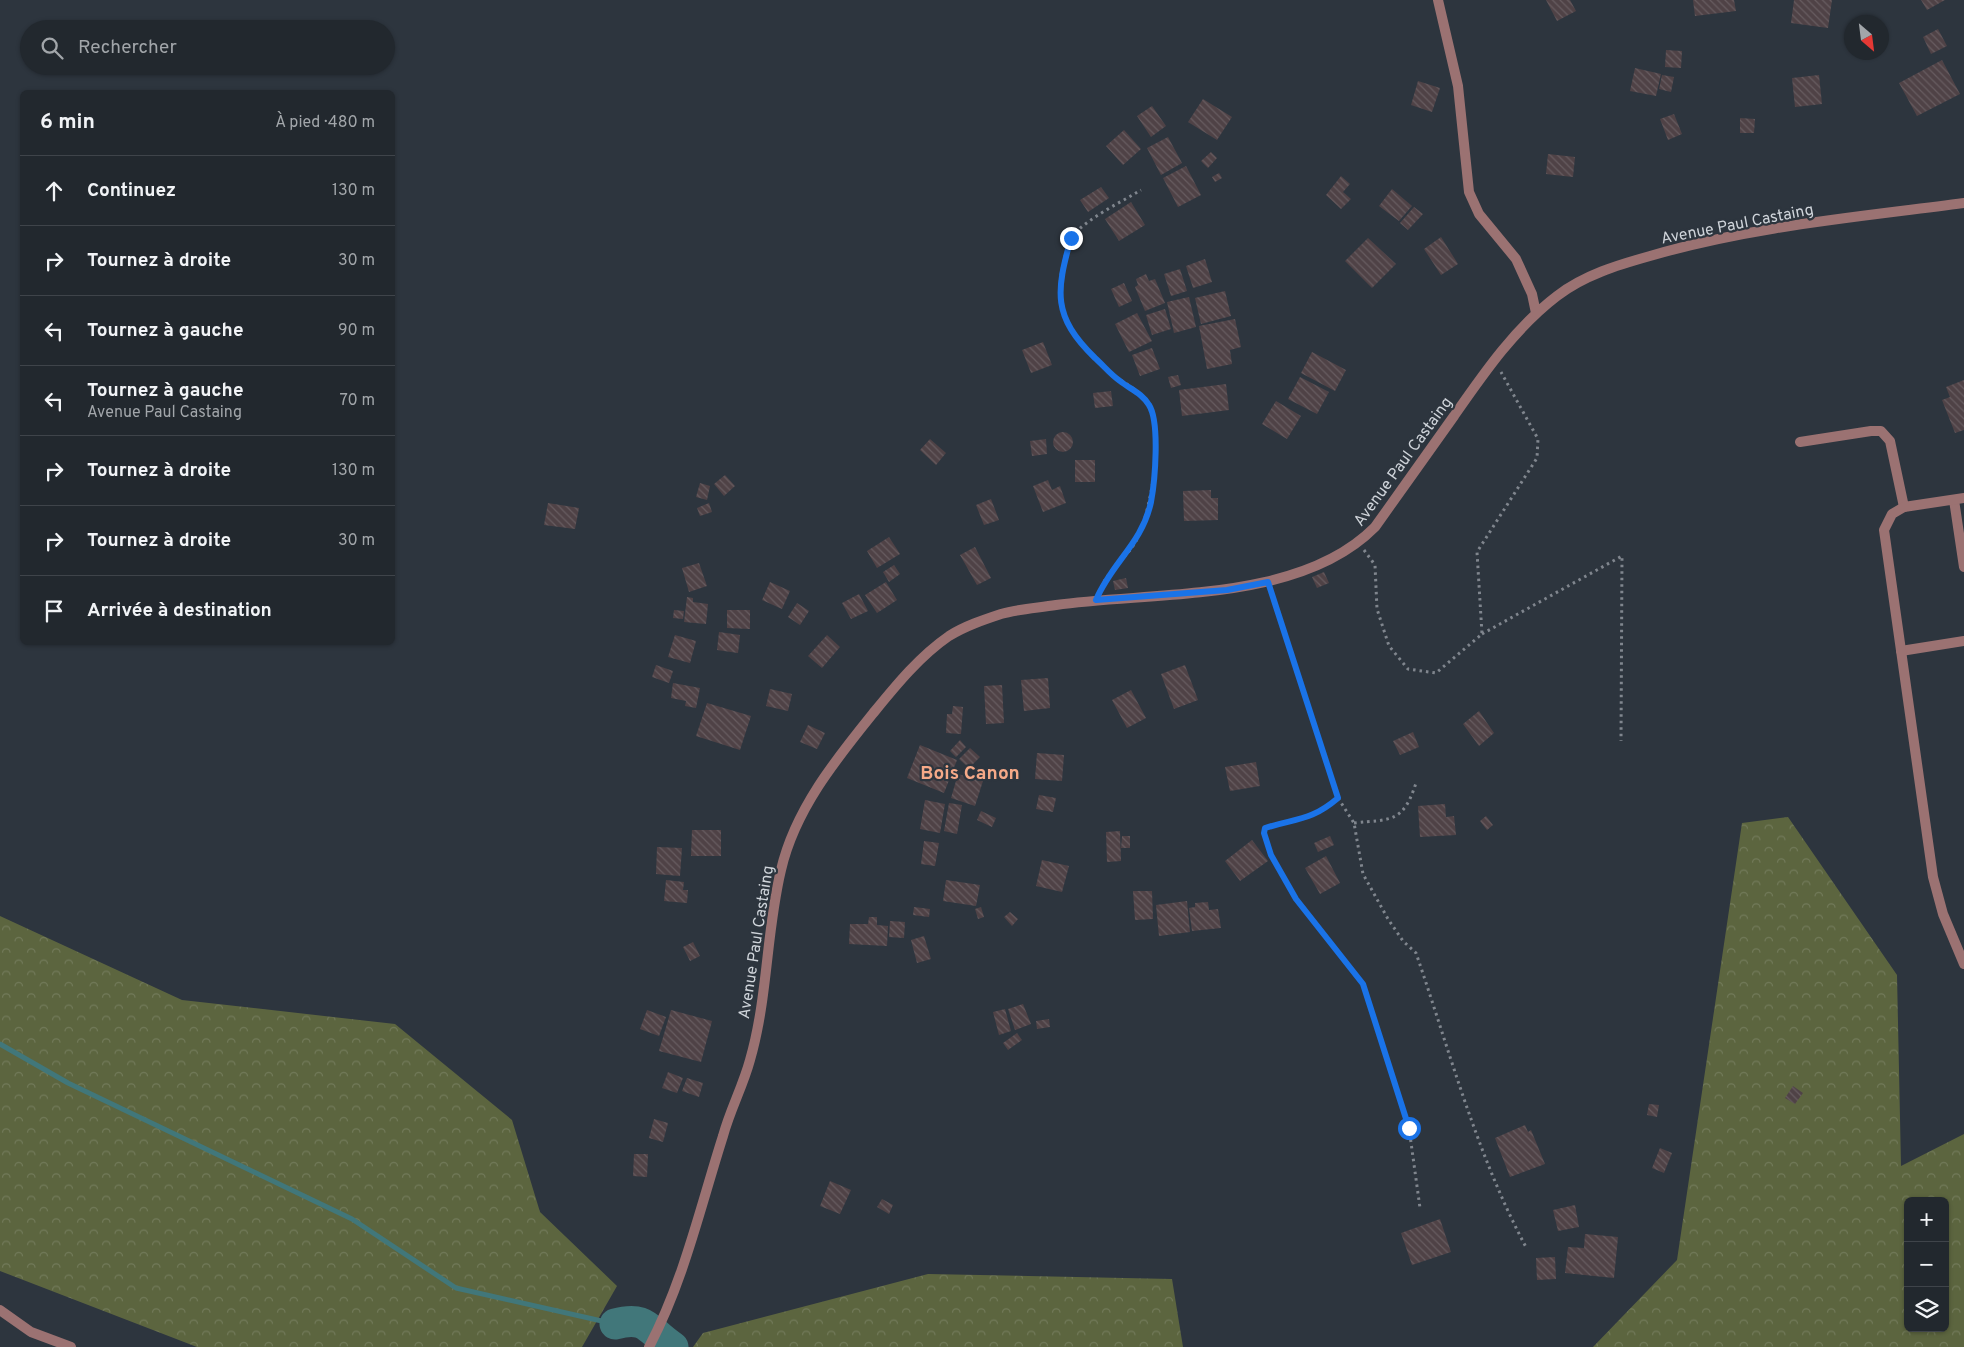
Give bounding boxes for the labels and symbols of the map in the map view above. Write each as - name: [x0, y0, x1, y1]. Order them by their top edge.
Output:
- north arrow: [1844, 15, 1889, 60]
- street label: Avenue Paul Castaing: [1659, 200, 1815, 250]
- route end: [1060, 227, 1083, 250]
- street label: Avenue Paul Castaing: [1350, 394, 1457, 531]
- district label: Bois Canon: [920, 762, 1020, 786]
- street label: Avenue Paul Castaing: [735, 864, 779, 1020]
- route start: [1398, 1117, 1421, 1140]

